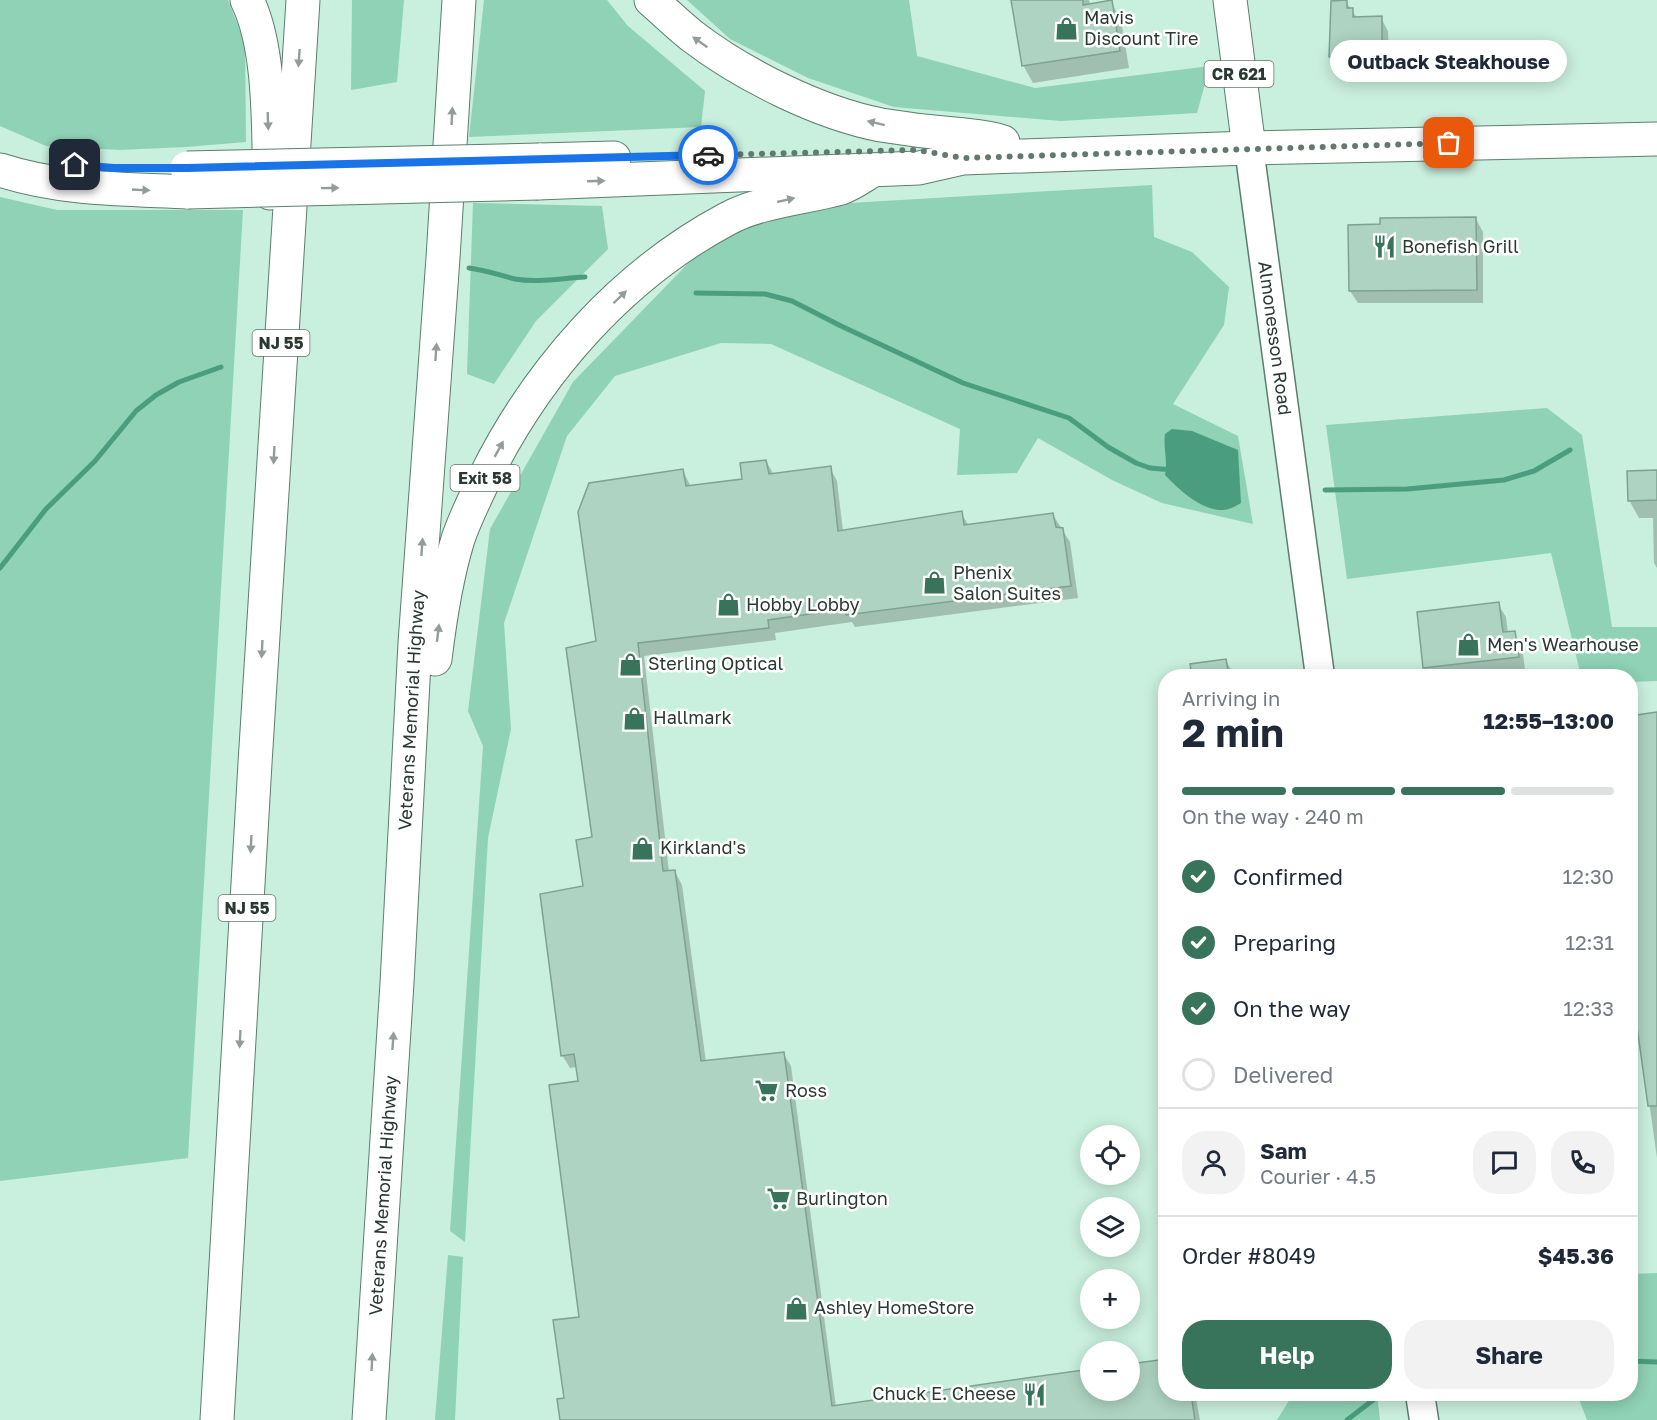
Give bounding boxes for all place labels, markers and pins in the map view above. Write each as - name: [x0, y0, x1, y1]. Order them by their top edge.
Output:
- place label: Mavis Discount Tire: [1084, 6, 1198, 49]
- shop icon: Mavis Discount Tire: [1053, 15, 1079, 41]
- callout: Outback Steakhouse: [1330, 41, 1568, 83]
- pin: [1423, 117, 1474, 168]
- pin: [49, 139, 100, 190]
- restaurant icon: Bonefish Grill: [1371, 234, 1397, 260]
- place label: Bonefish Grill: [1402, 235, 1519, 257]
- place label: Phenix Salon Suites: [953, 561, 1061, 604]
- shop icon: Phenix Salon Suites: [922, 570, 948, 596]
- shop icon: Hobby Lobby: [715, 592, 741, 618]
- place label: Hobby Lobby: [746, 593, 860, 615]
- shop icon: Men's Wearhouse: [1456, 632, 1482, 658]
- place label: Men's Wearhouse: [1487, 633, 1639, 655]
- shop icon: Sterling Optical: [617, 651, 643, 677]
- place label: Sterling Optical: [648, 652, 783, 674]
- shop icon: Hallmark: [622, 705, 648, 731]
- place label: Hallmark: [653, 706, 732, 728]
- shop icon: Kirkland's: [629, 835, 655, 861]
- place label: Kirkland's: [660, 836, 746, 858]
- supermarket icon: Ross: [754, 1078, 780, 1104]
- place label: Ross: [785, 1079, 827, 1101]
- supermarket icon: Burlington: [765, 1186, 791, 1212]
- place label: Burlington: [796, 1187, 888, 1209]
- shop icon: Ashley HomeStore: [783, 1295, 809, 1321]
- place label: Ashley HomeStore: [814, 1296, 974, 1318]
- restaurant icon: Chuck E. Cheese: [1021, 1381, 1047, 1407]
- place label: Chuck E. Cheese: [872, 1382, 1016, 1404]

